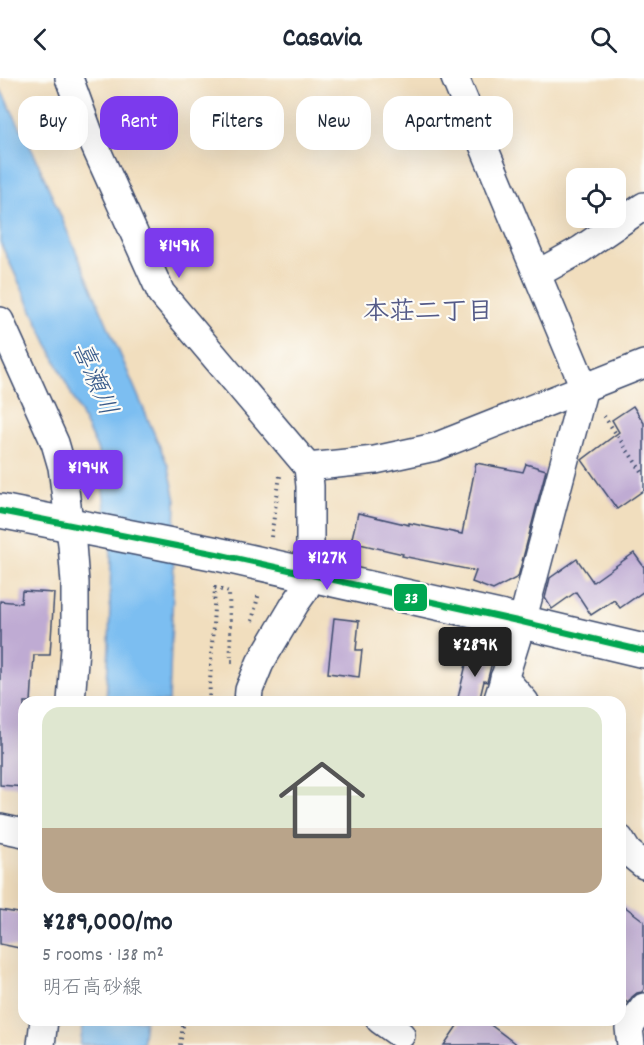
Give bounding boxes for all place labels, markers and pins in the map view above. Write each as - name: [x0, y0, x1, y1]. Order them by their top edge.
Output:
- pin: ¥149K: [137, 228, 221, 279]
- pin: ¥194K: [46, 450, 130, 501]
- pin: ¥127K: [285, 540, 369, 591]
- pin: ¥289K: [433, 627, 517, 678]

